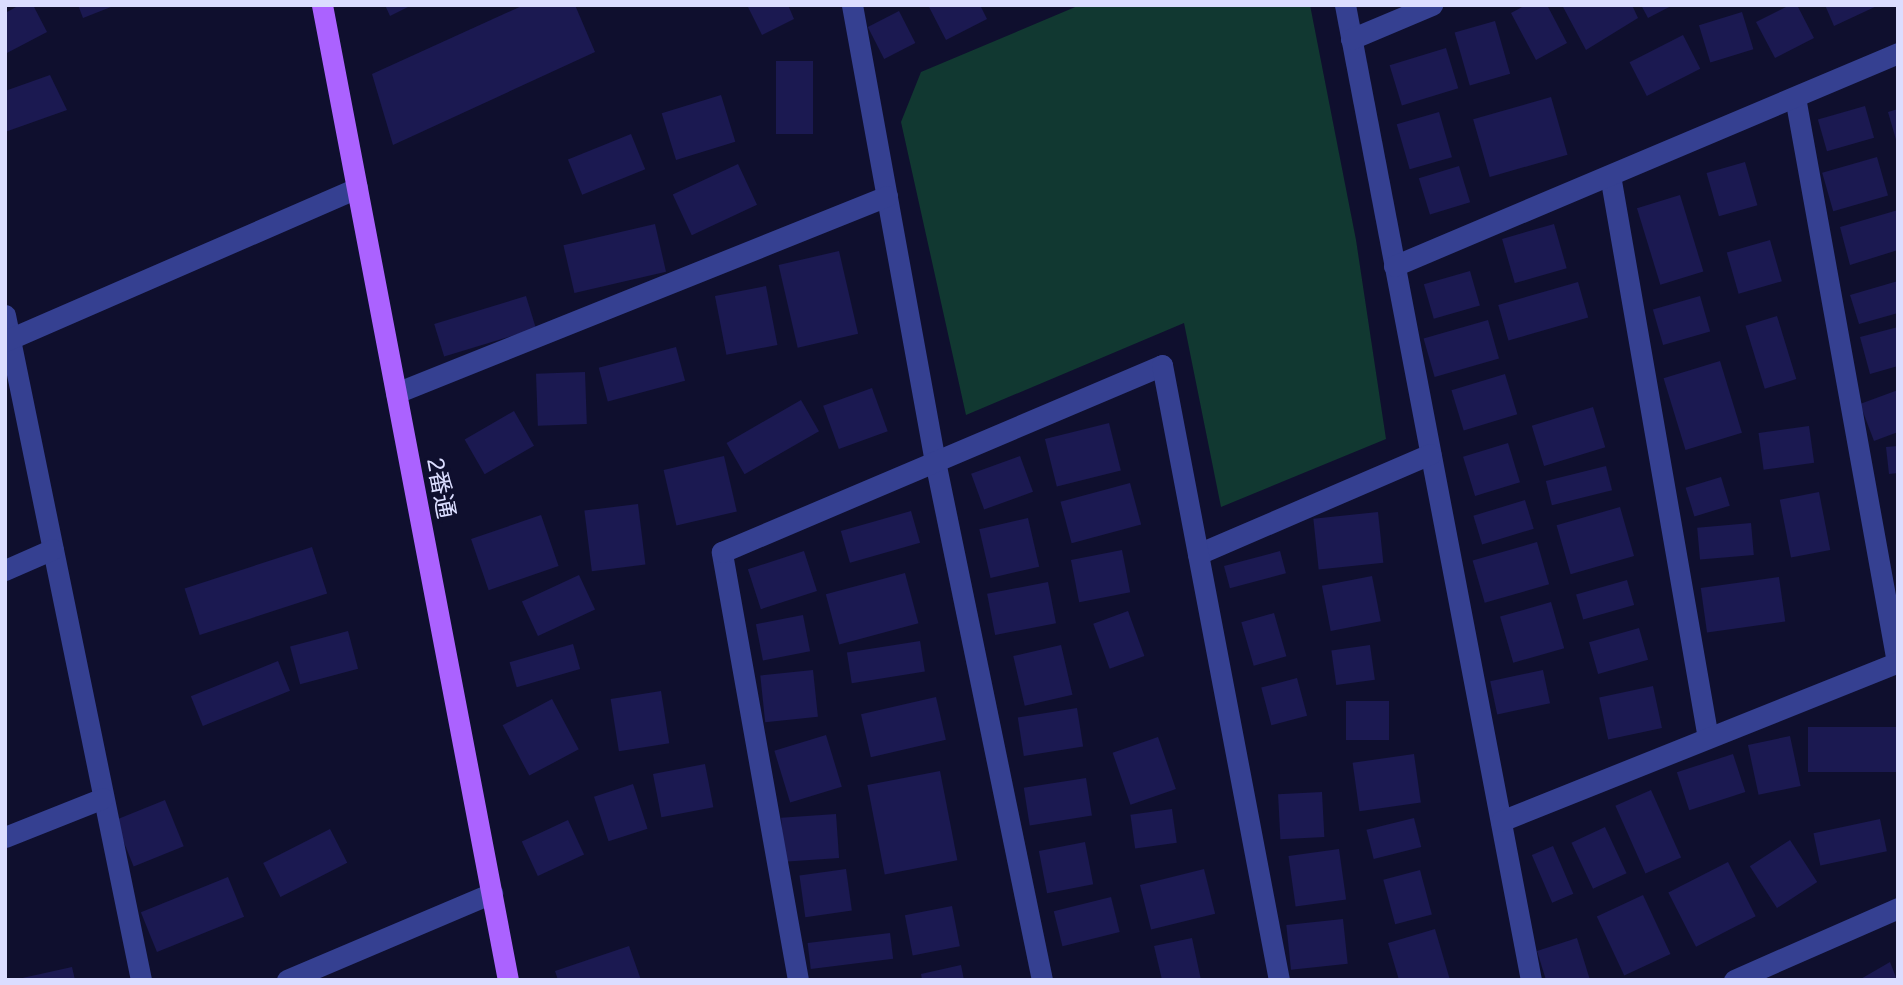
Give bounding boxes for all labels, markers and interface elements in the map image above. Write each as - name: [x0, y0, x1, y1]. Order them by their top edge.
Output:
- street label: 2番通: [421, 455, 461, 521]

